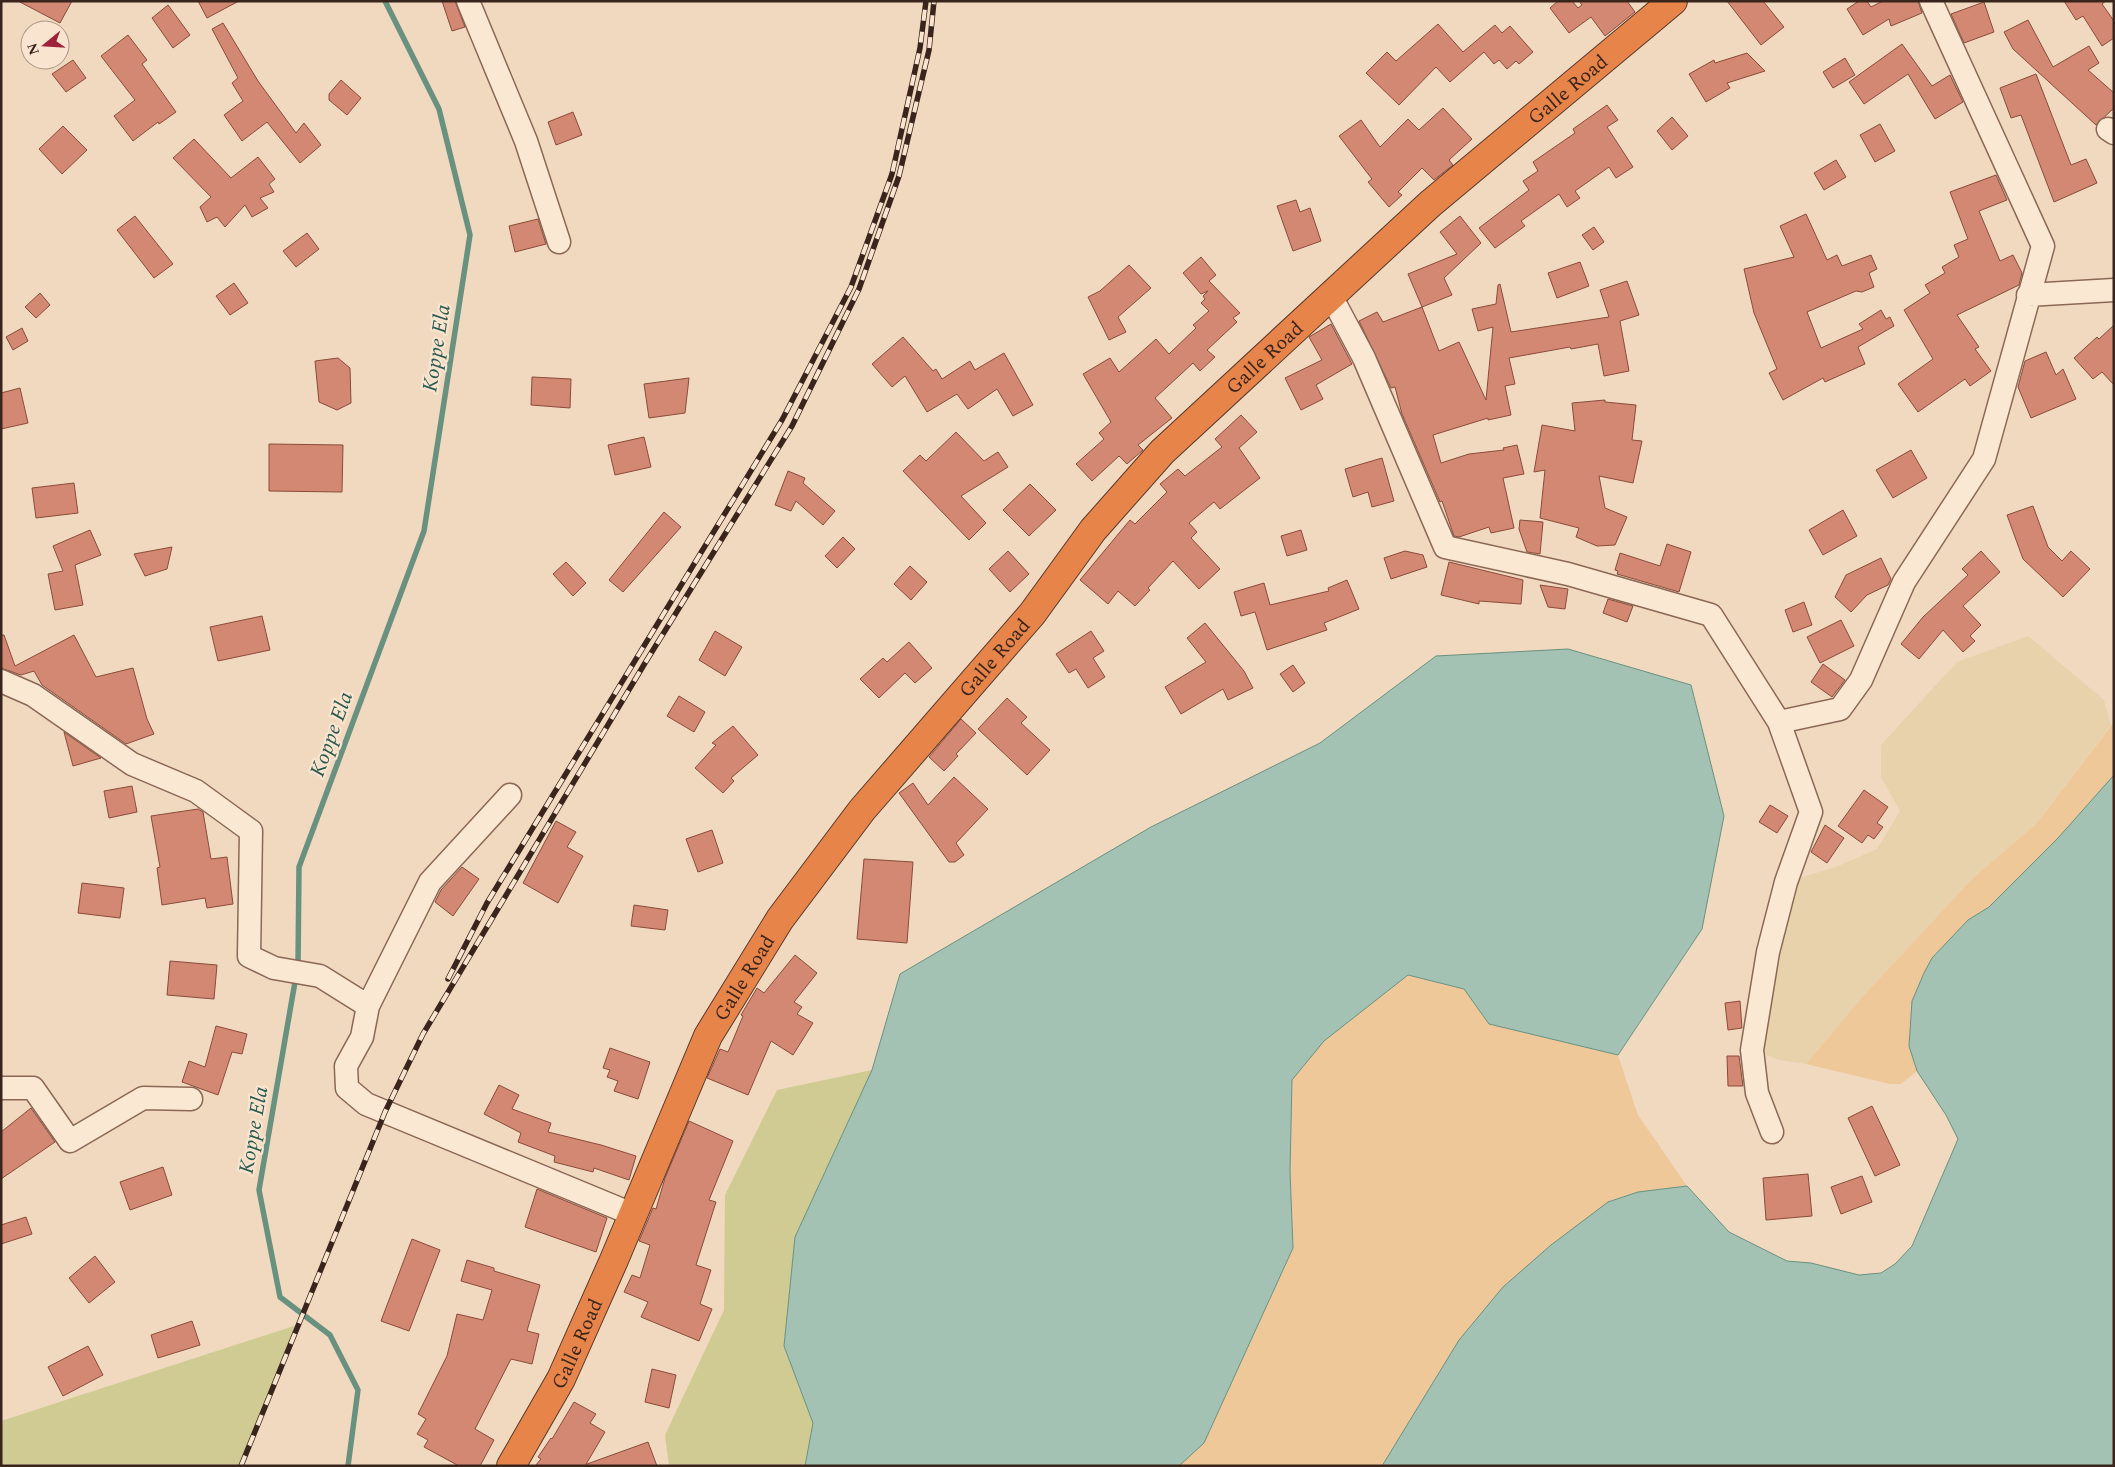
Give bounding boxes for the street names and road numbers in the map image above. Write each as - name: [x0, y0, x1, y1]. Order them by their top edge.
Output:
- street label: Galle Road: [1521, 47, 1615, 132]
- street label: Galle Road: [1219, 314, 1311, 402]
- street label: Galle Road: [952, 612, 1038, 705]
- street label: Galle Road: [707, 929, 783, 1027]
- street label: Galle Road: [544, 1294, 611, 1395]

